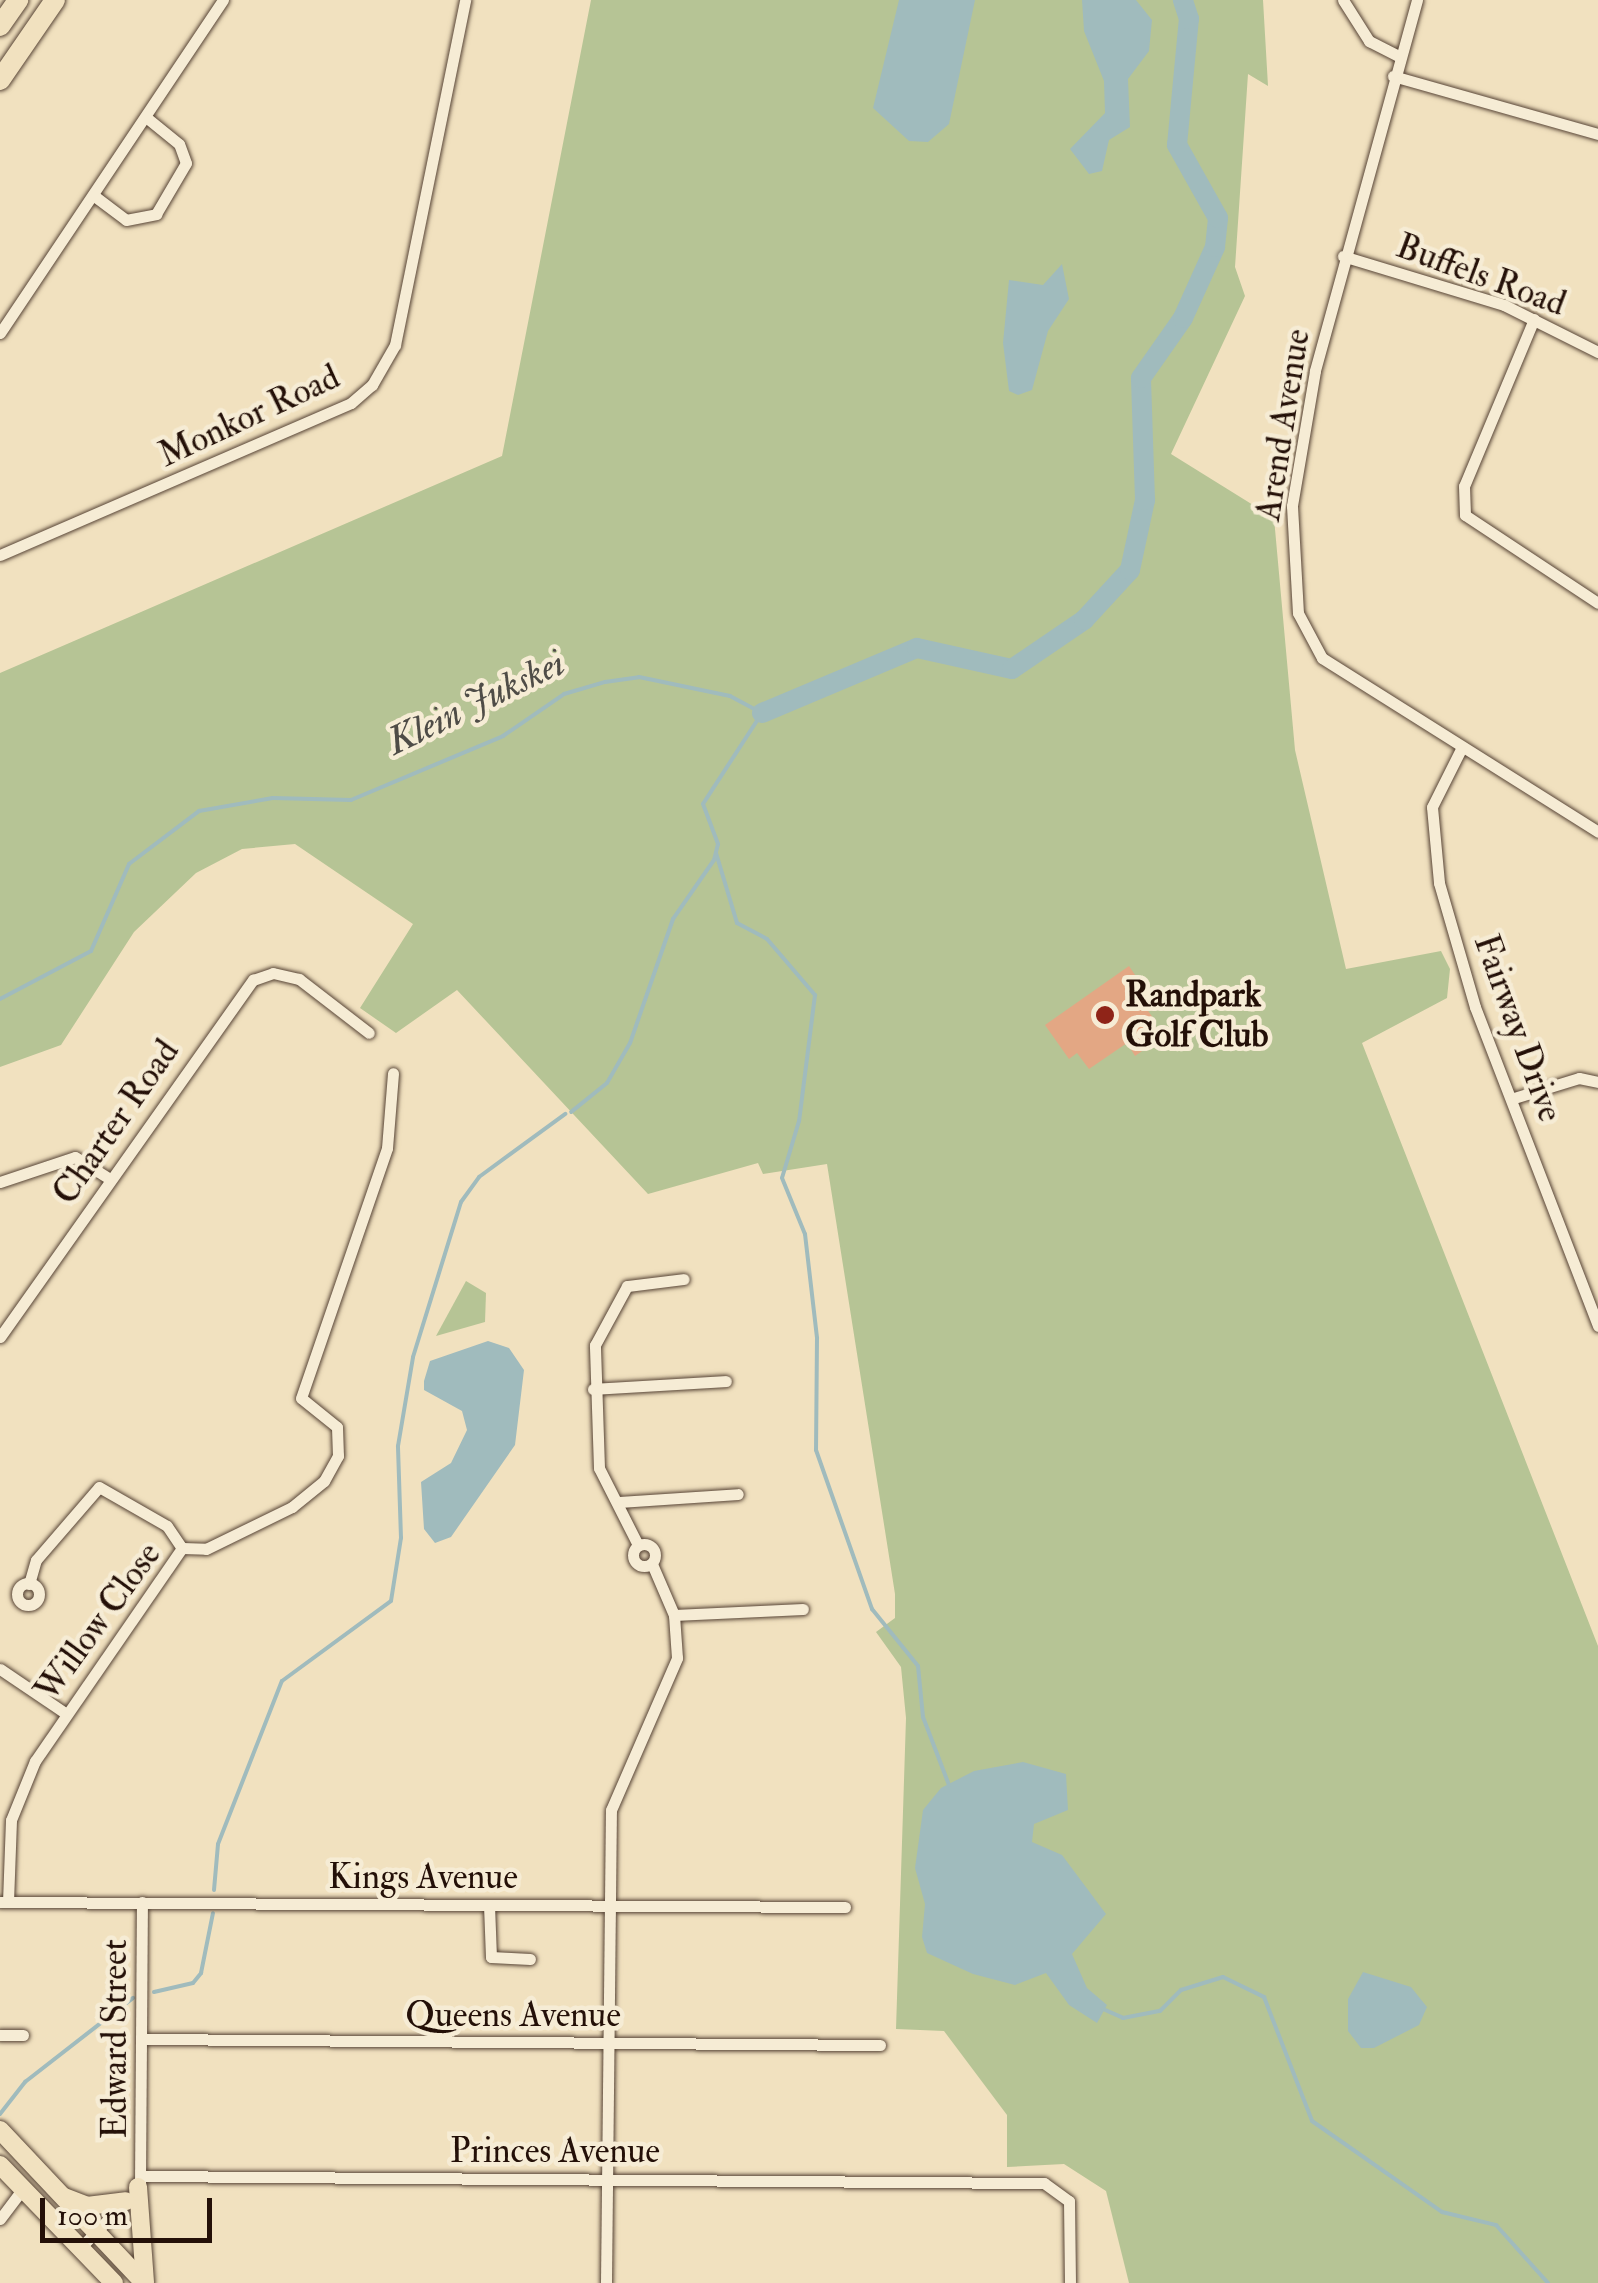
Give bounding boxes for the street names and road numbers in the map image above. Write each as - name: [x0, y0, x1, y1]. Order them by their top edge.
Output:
- street label: Buffels Road: [1391, 225, 1571, 325]
- street label: Arend Avenue: [1247, 326, 1319, 524]
- street label: Monkor Road: [152, 356, 346, 476]
- street label: Fairway Drive: [1465, 929, 1571, 1127]
- street label: Charter Road: [44, 1032, 188, 1212]
- street label: Willow Close: [26, 1534, 170, 1710]
- street label: Kings Avenue: [328, 1856, 518, 1898]
- street label: Edward Street: [94, 1939, 136, 2139]
- street label: Queens Avenue: [405, 1994, 621, 2036]
- street label: Princes Avenue: [450, 2130, 660, 2172]

